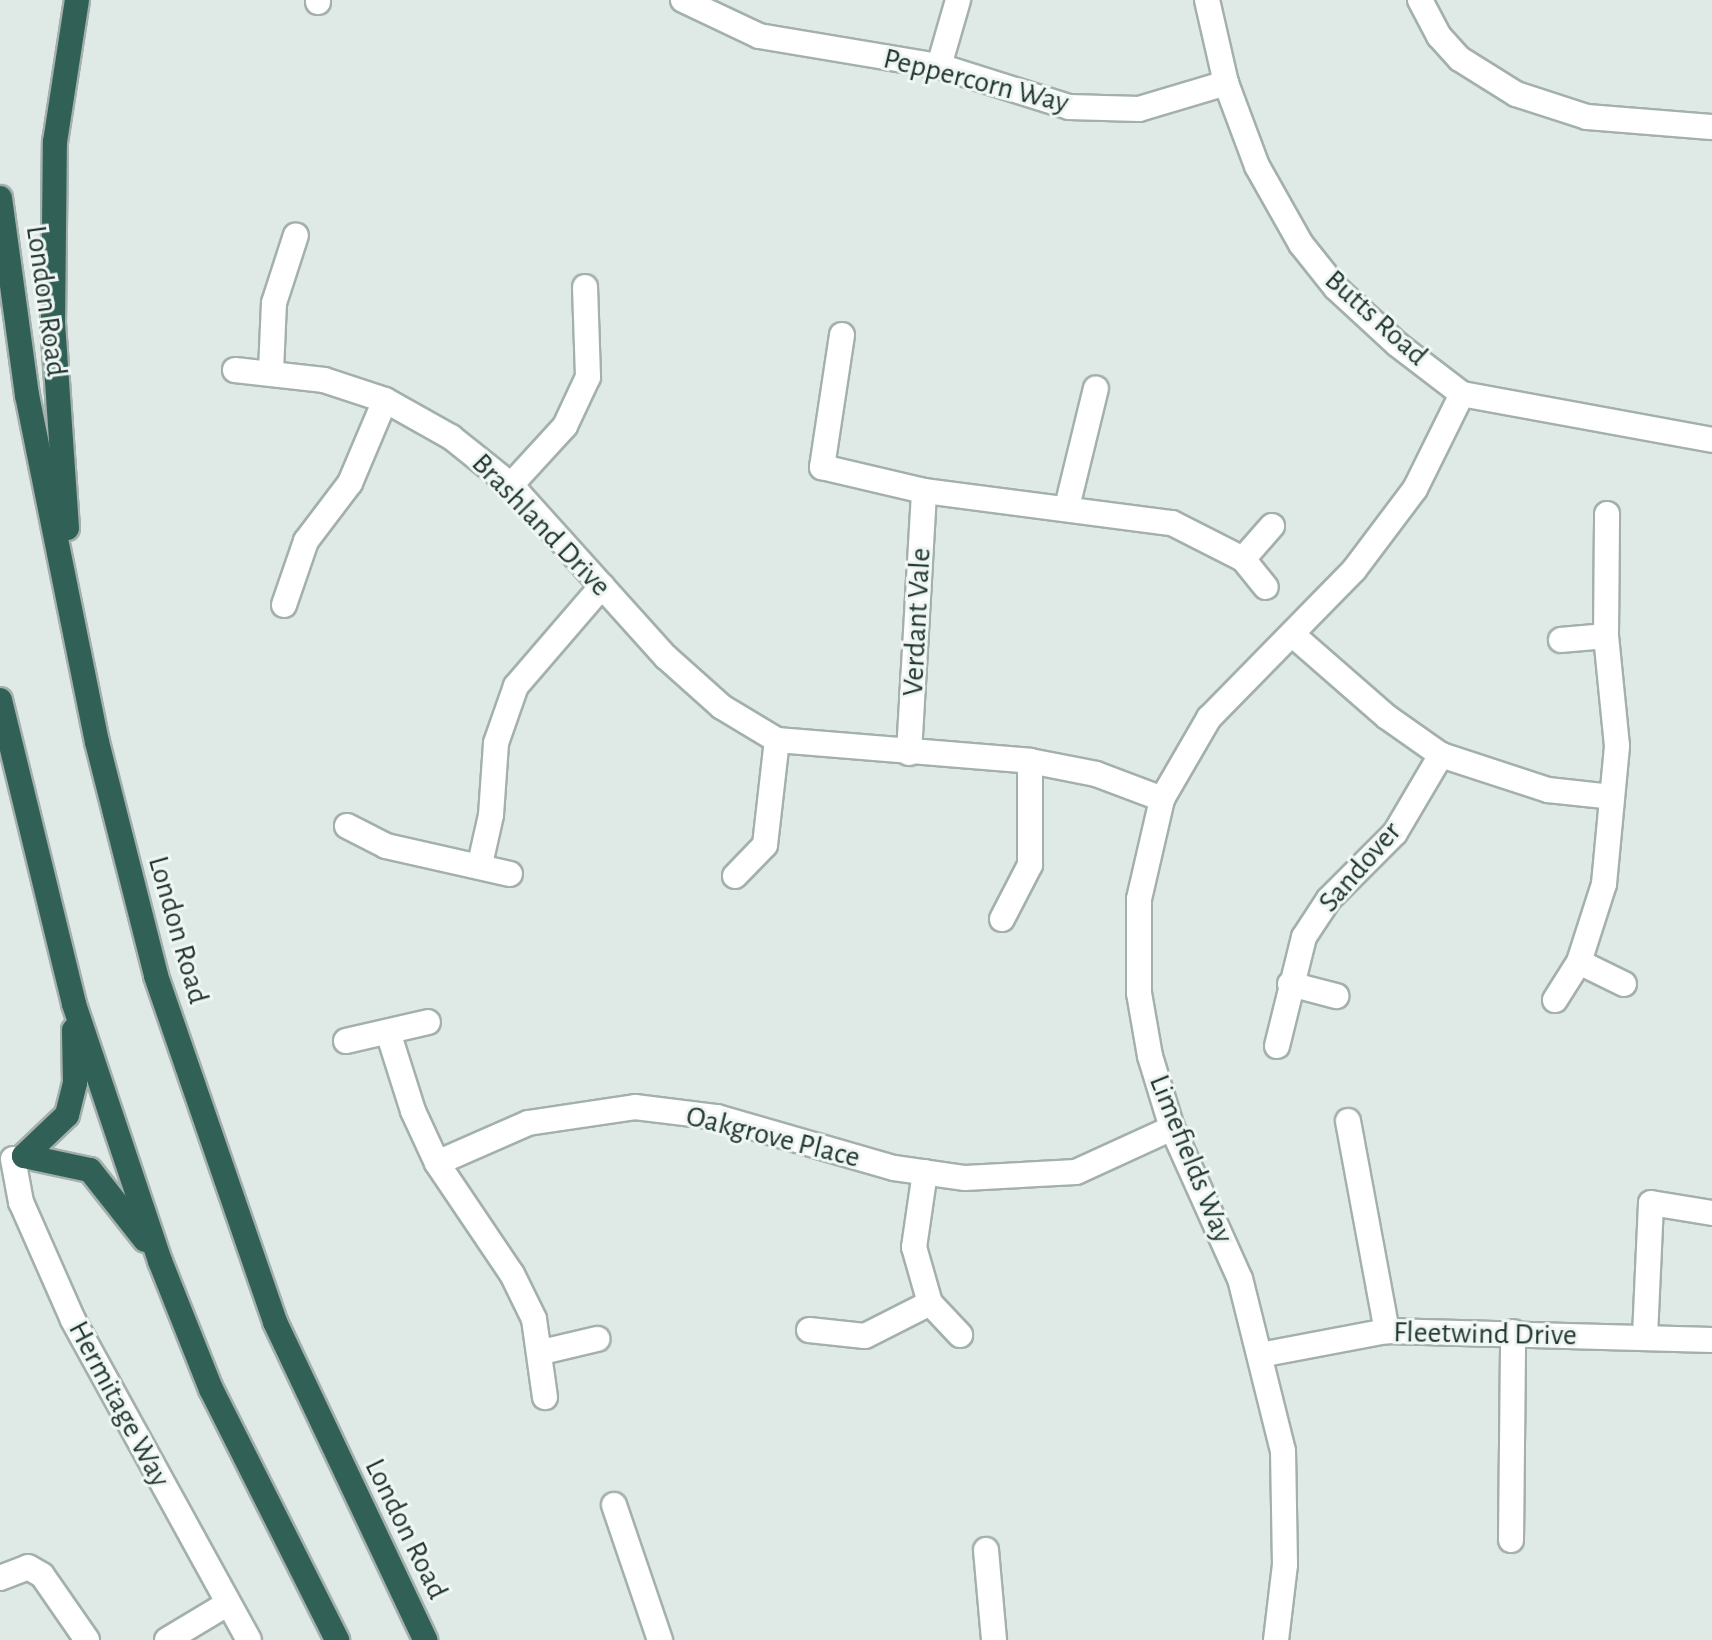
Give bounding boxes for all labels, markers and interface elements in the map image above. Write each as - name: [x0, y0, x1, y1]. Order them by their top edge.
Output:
- street label: Peppercorn Way: [880, 41, 1072, 121]
- street label: London Road: [18, 223, 74, 379]
- street label: Butts Road: [1317, 262, 1435, 374]
- street label: Brashland Drive: [464, 446, 618, 604]
- street label: Verdant Vale: [895, 547, 939, 697]
- street label: Sandover: [1311, 814, 1409, 920]
- street label: London Road: [140, 852, 216, 1008]
- street label: Limefields Way: [1141, 1070, 1241, 1248]
- street label: Oakgrove Place: [682, 1098, 864, 1176]
- street label: Fleetwind Drive: [1393, 1314, 1577, 1354]
- street label: Hermitage Way: [60, 1315, 178, 1493]
- street label: London Road: [356, 1453, 456, 1605]

